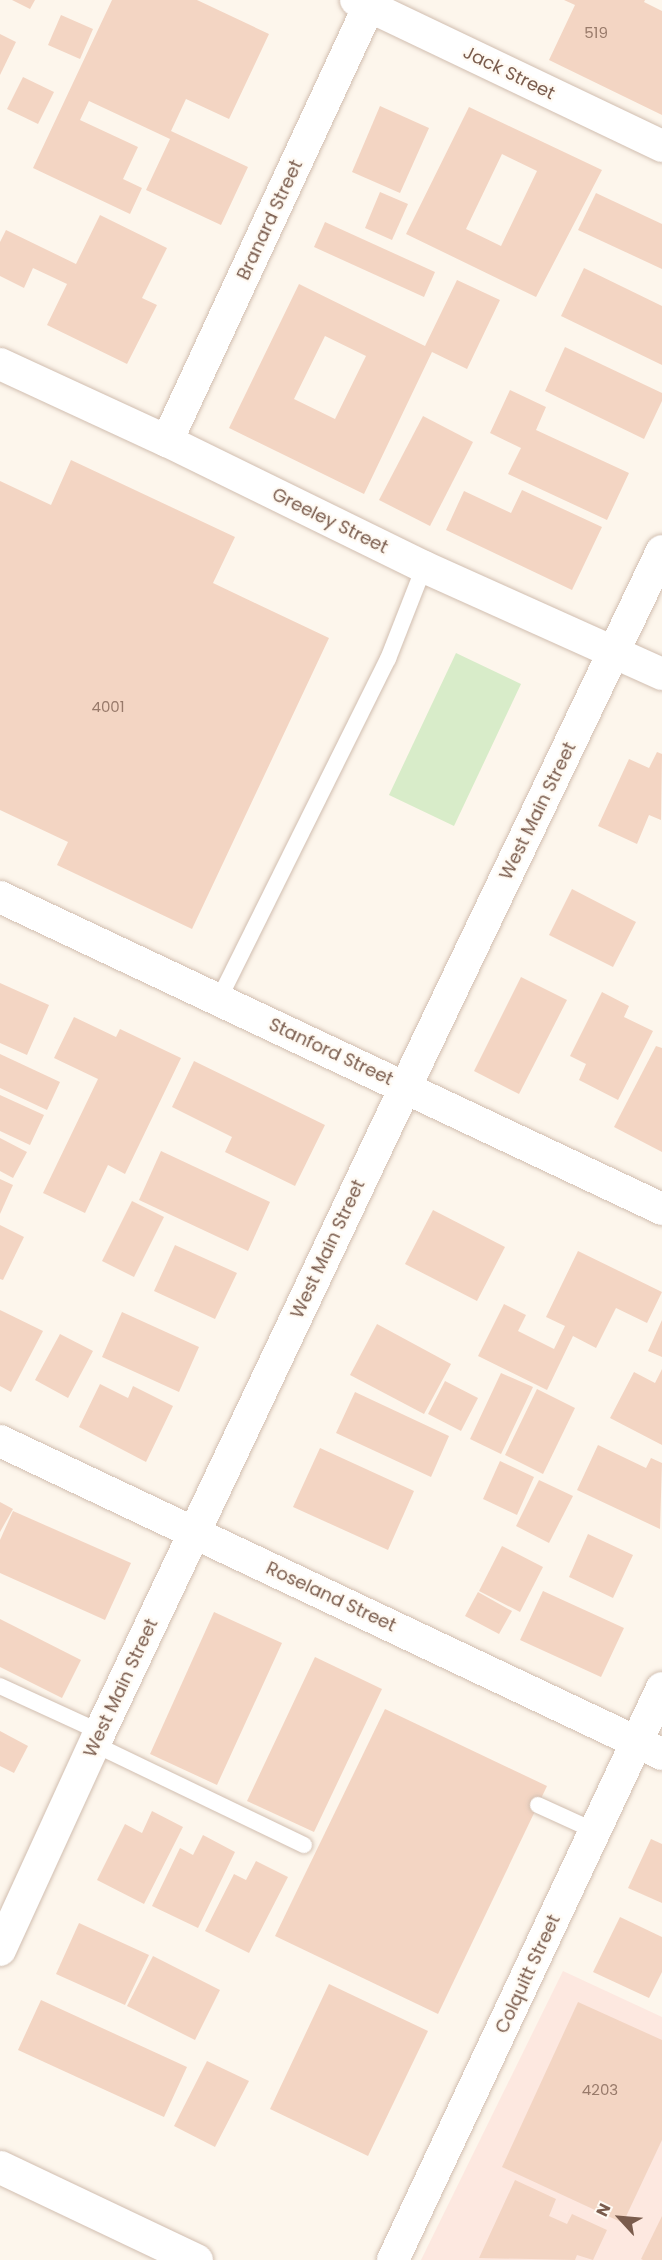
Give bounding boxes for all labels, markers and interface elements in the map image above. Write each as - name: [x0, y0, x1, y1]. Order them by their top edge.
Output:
- house number: 519: [584, 24, 608, 42]
- street label: Jack Street: [460, 42, 558, 104]
- street label: Branard Street: [233, 157, 307, 283]
- street label: Greeley Street: [269, 484, 391, 558]
- house number: 4001: [91, 698, 125, 716]
- street label: West Main Street: [495, 739, 581, 883]
- street label: Stanford Street: [265, 1014, 397, 1090]
- street label: West Main Street: [286, 1176, 370, 1322]
- street label: Roseland Street: [263, 1557, 399, 1637]
- street label: West Main Street: [79, 1615, 163, 1761]
- street label: Colquitt Street: [491, 1911, 565, 2037]
- house number: 4203: [582, 2081, 618, 2099]
- north arrow: [590, 2188, 650, 2248]
- text: N: [590, 2199, 616, 2220]

